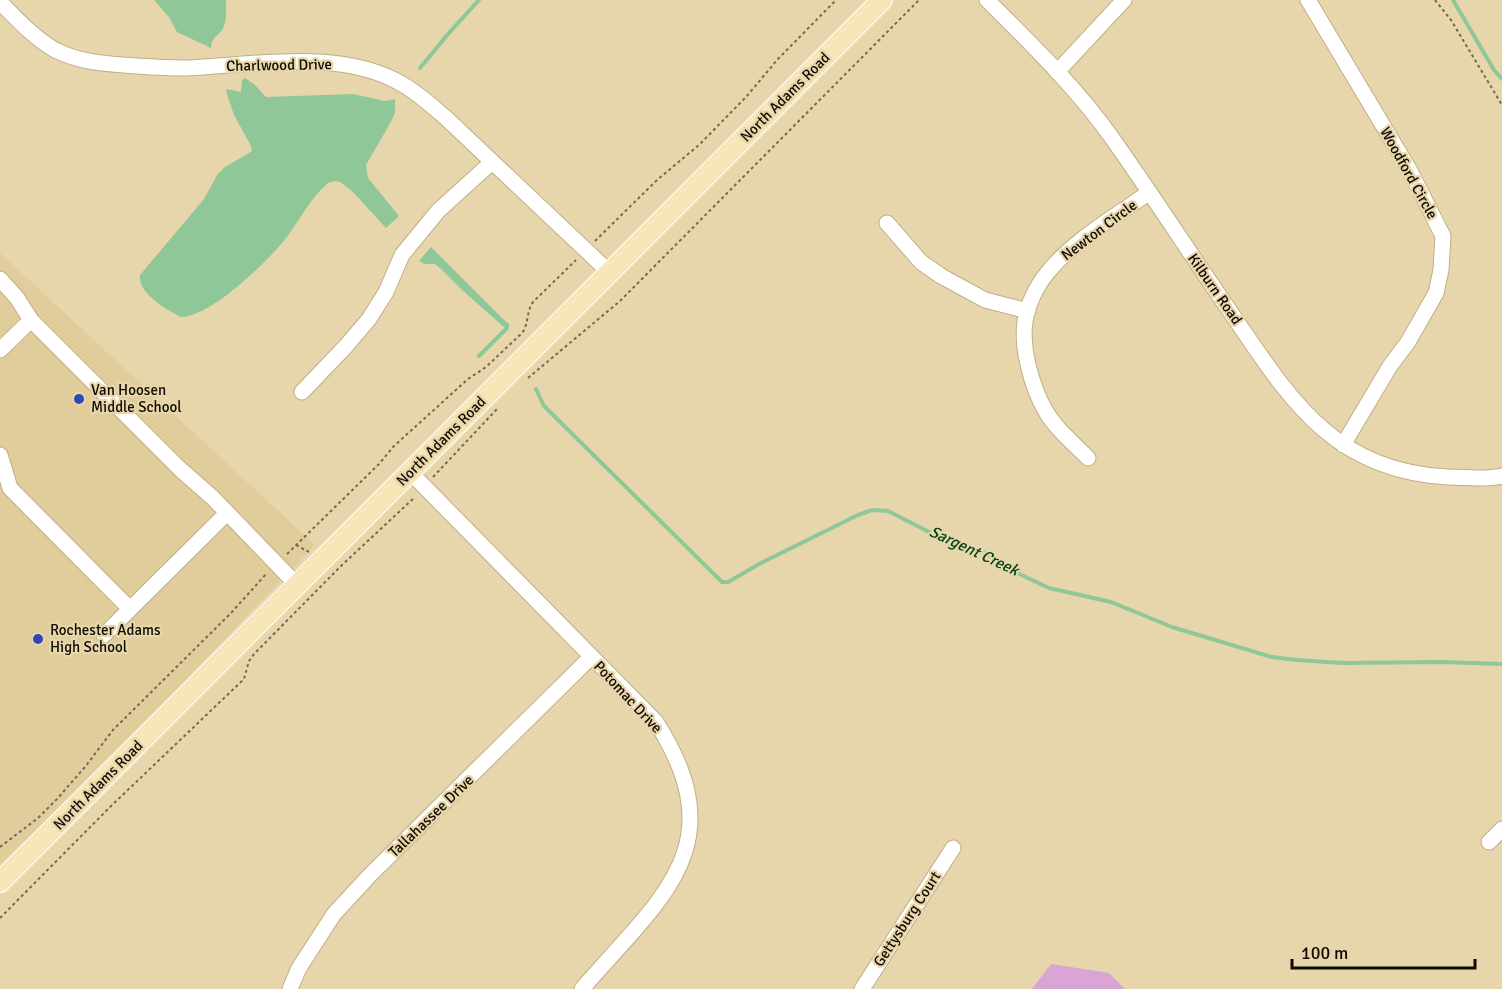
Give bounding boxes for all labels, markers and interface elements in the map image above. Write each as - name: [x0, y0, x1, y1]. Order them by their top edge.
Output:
- street label: North Adams Road: [737, 49, 833, 145]
- street label: Charlwood Drive: [226, 55, 332, 75]
- street label: Woodford Circle: [1376, 124, 1442, 222]
- street label: Newton Circle: [1058, 196, 1140, 264]
- street label: Kilburn Road: [1184, 250, 1246, 328]
- place label: Van Hoosen Middle School: [91, 381, 182, 416]
- marker: Van Hoosen Middle School: [72, 392, 86, 406]
- street label: North Adams Road: [393, 393, 489, 489]
- water label: Sargent Creek: [926, 522, 1024, 581]
- place label: Rochester Adams High School: [50, 621, 161, 656]
- marker: Rochester Adams High School: [31, 632, 45, 646]
- street label: Potomac Drive: [590, 657, 666, 737]
- street label: North Adams Road: [50, 737, 146, 833]
- street label: Tallahassee Drive: [385, 771, 477, 861]
- street label: Gettysburg Court: [869, 868, 945, 970]
- scale bar: [1292, 932, 1475, 970]
- text: 100 m: [1301, 942, 1348, 964]

